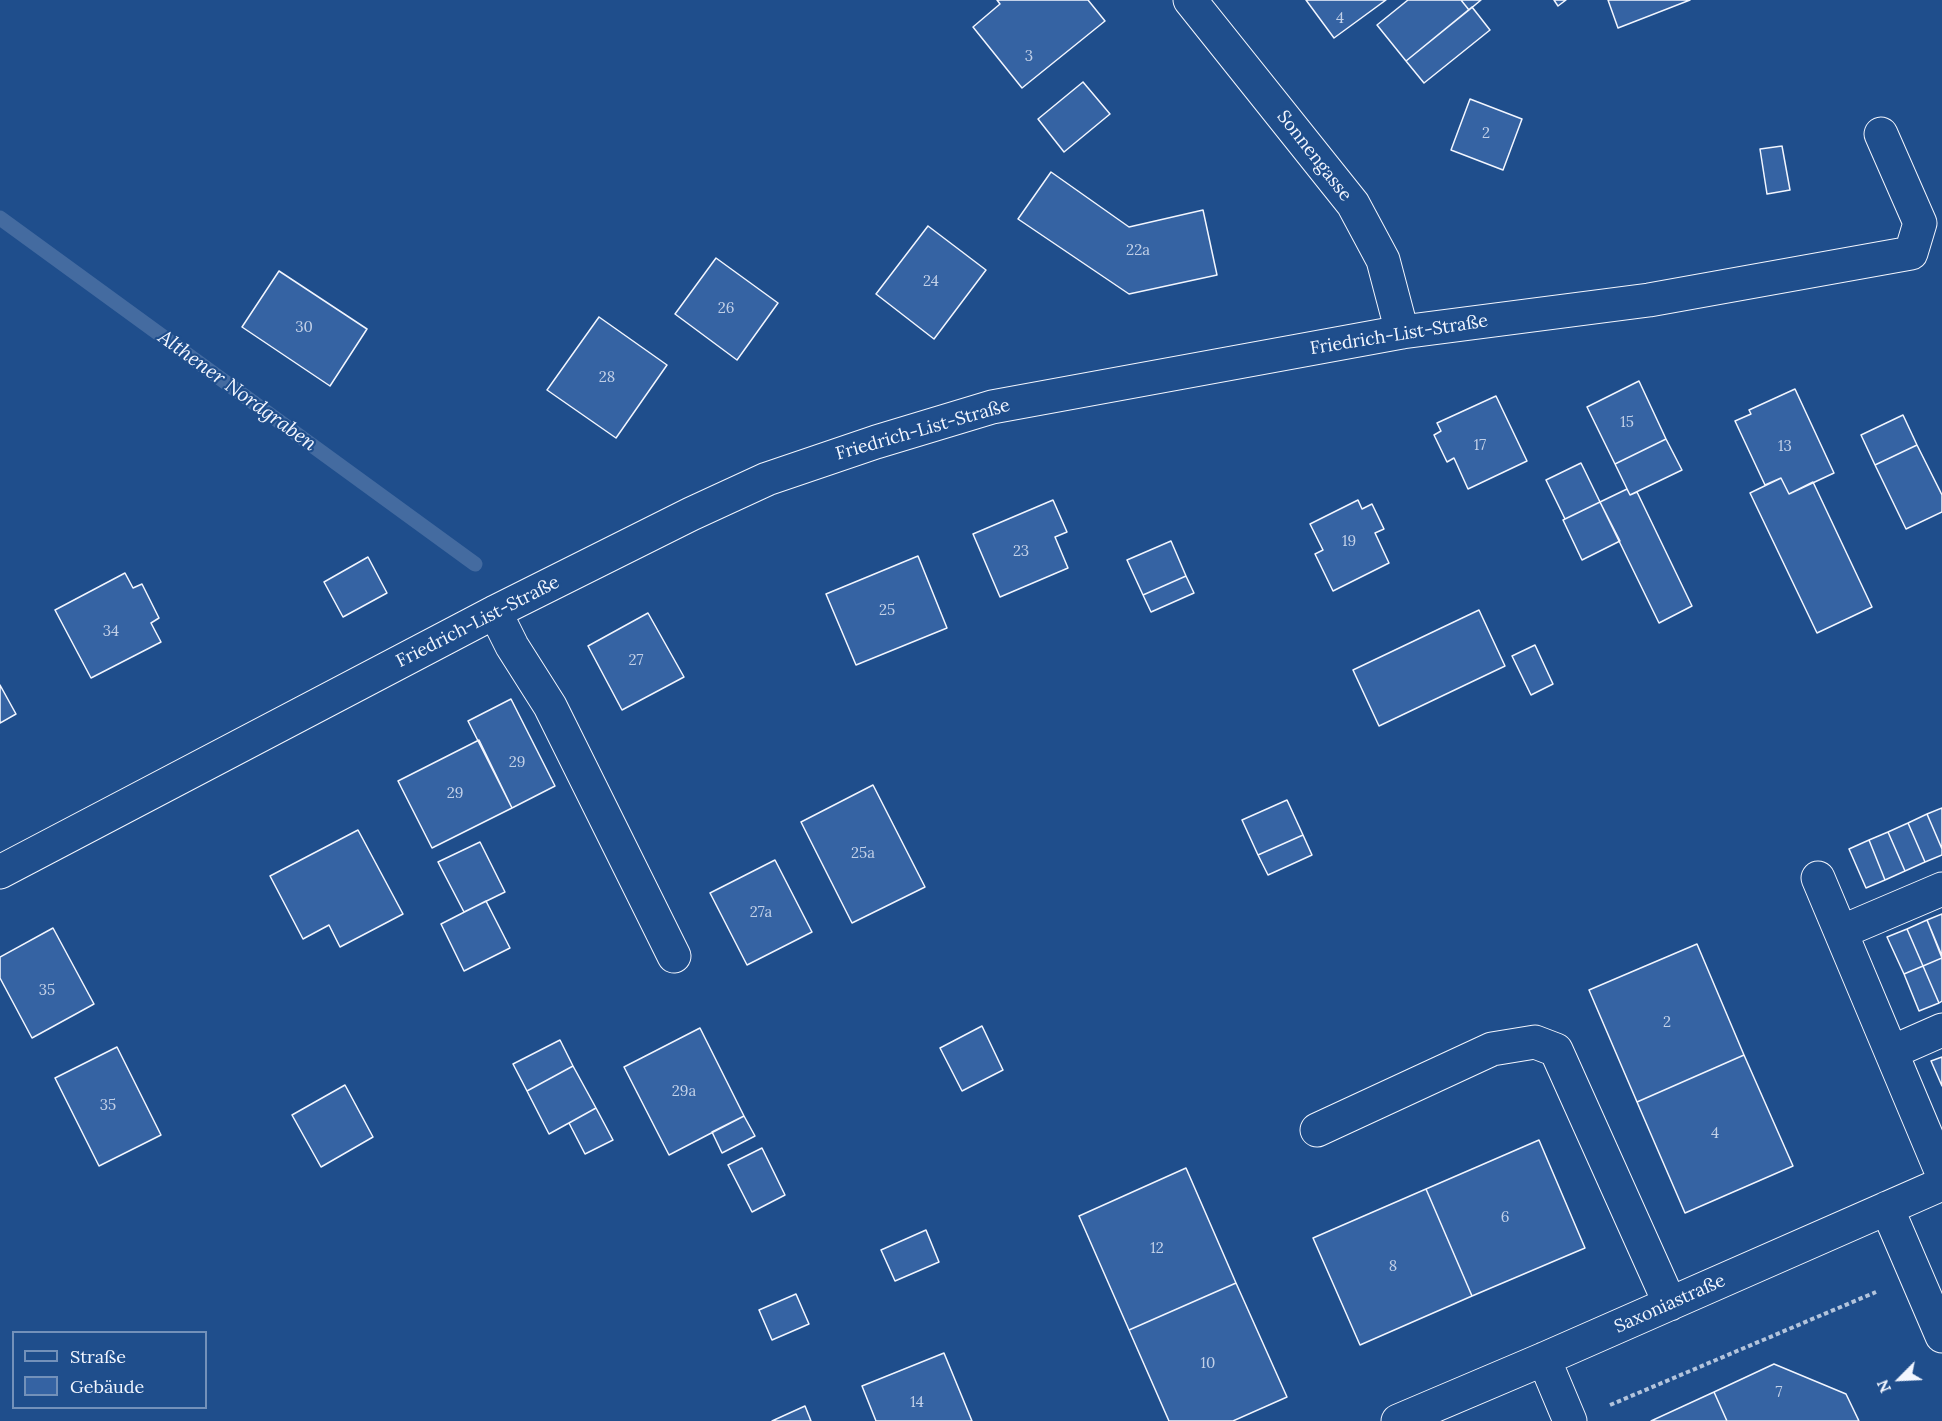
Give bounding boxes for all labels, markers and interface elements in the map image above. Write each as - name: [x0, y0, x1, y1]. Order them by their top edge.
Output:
- house number: 4: [1336, 10, 1344, 28]
- house number: 3: [1025, 48, 1033, 66]
- street label: Sonnengasse: [1272, 106, 1356, 206]
- house number: 2: [1482, 125, 1490, 143]
- house number: 22a: [1126, 242, 1150, 260]
- house number: 24: [923, 273, 939, 291]
- house number: 26: [718, 300, 734, 318]
- street label: Friedrich-List-Straße: [1308, 310, 1490, 360]
- house number: 30: [295, 319, 313, 337]
- water label: Althener Nordgraben: [153, 325, 321, 457]
- house number: 28: [599, 369, 615, 387]
- street label: Friedrich-List-Straße: [833, 395, 1013, 465]
- house number: 15: [1620, 414, 1634, 432]
- house number: 17: [1474, 437, 1486, 455]
- house number: 13: [1778, 438, 1792, 456]
- house number: 19: [1342, 533, 1356, 551]
- house number: 23: [1013, 543, 1029, 561]
- street label: Friedrich-List-Straße: [393, 572, 563, 672]
- house number: 25: [879, 602, 895, 620]
- house number: 34: [103, 623, 119, 641]
- house number: 27: [629, 652, 643, 670]
- house number: 29: [509, 754, 525, 772]
- house number: 29: [447, 785, 463, 803]
- house number: 25a: [851, 845, 875, 863]
- house number: 27a: [750, 904, 772, 922]
- house number: 35: [39, 982, 55, 1000]
- house number: 2: [1663, 1014, 1671, 1032]
- house number: 29a: [672, 1083, 696, 1101]
- house number: 35: [100, 1097, 116, 1115]
- house number: 4: [1711, 1125, 1719, 1143]
- house number: 6: [1501, 1209, 1509, 1227]
- house number: 12: [1150, 1240, 1164, 1258]
- house number: 8: [1389, 1258, 1397, 1276]
- street label: Saxoniastraße: [1611, 1270, 1729, 1338]
- legend: [12, 1331, 207, 1409]
- text: Straße: [70, 1345, 126, 1368]
- north arrow: [1870, 1349, 1930, 1409]
- house number: 10: [1201, 1355, 1215, 1373]
- text: Gebäude: [70, 1375, 144, 1398]
- text: N: [1872, 1377, 1895, 1396]
- house number: 7: [1776, 1384, 1782, 1402]
- house number: 14: [910, 1394, 924, 1412]

